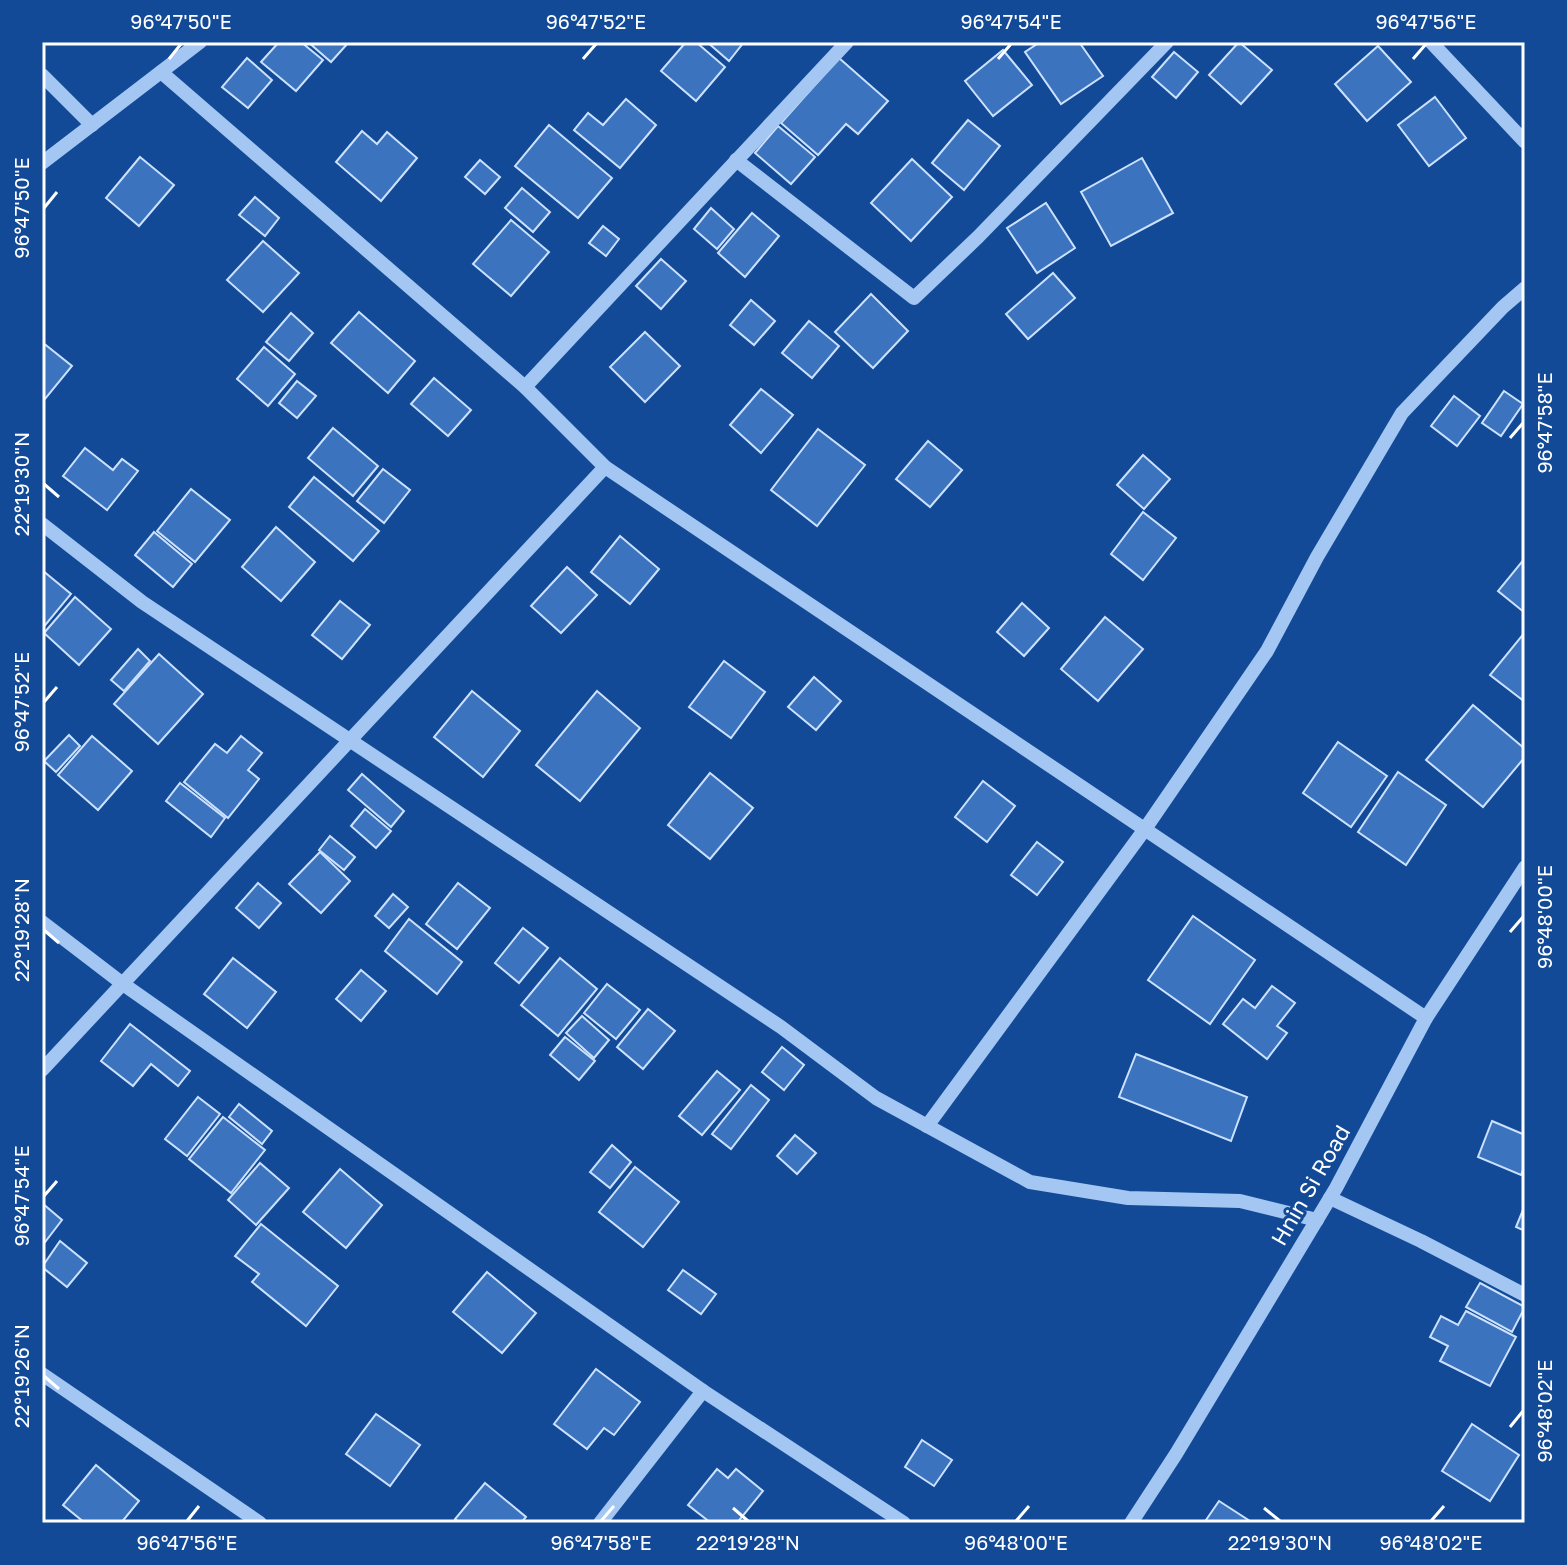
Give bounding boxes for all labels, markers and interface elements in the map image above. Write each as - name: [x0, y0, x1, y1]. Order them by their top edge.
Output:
- text: 96°47'50"E: [130, 9, 232, 33]
- text: 96°47'52"E: [546, 9, 646, 33]
- text: 96°47'54"E: [960, 9, 1062, 33]
- text: 96°47'56"E: [1375, 9, 1477, 33]
- text: 96°47'50"E: [9, 157, 33, 259]
- text: 96°47'58"E: [1532, 372, 1556, 474]
- text: 22°19'30"N: [9, 432, 33, 536]
- text: 96°47'52"E: [9, 652, 33, 752]
- text: 96°48'00"E: [1532, 865, 1556, 969]
- text: 22°19'28"N: [9, 878, 33, 982]
- street label: Hnin Si Road: [1265, 1120, 1355, 1250]
- text: 96°47'54"E: [9, 1145, 33, 1247]
- text: 22°19'26"N: [9, 1324, 33, 1428]
- text: 96°48'02"E: [1532, 1360, 1556, 1463]
- text: 96°47'56"E: [136, 1530, 238, 1554]
- text: 96°47'58"E: [550, 1530, 652, 1554]
- text: 22°19'28"N: [696, 1530, 800, 1554]
- text: 96°48'00"E: [964, 1530, 1068, 1554]
- text: 22°19'30"N: [1228, 1530, 1332, 1554]
- text: 96°48'02"E: [1380, 1530, 1483, 1554]

